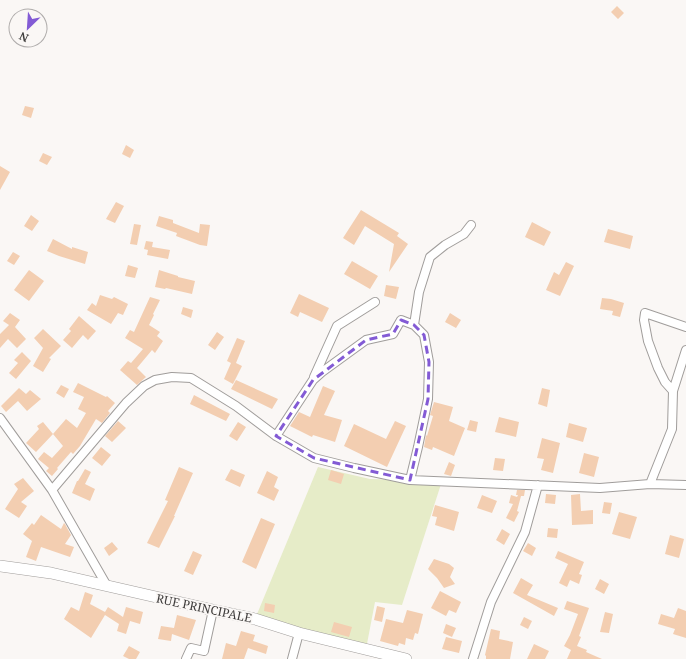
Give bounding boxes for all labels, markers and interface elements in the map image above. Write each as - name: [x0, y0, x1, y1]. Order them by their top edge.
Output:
- north arrow: [8, 8, 48, 48]
- text: N: [16, 29, 31, 46]
- street label: RUE PRINCIPALE: [155, 590, 253, 626]

